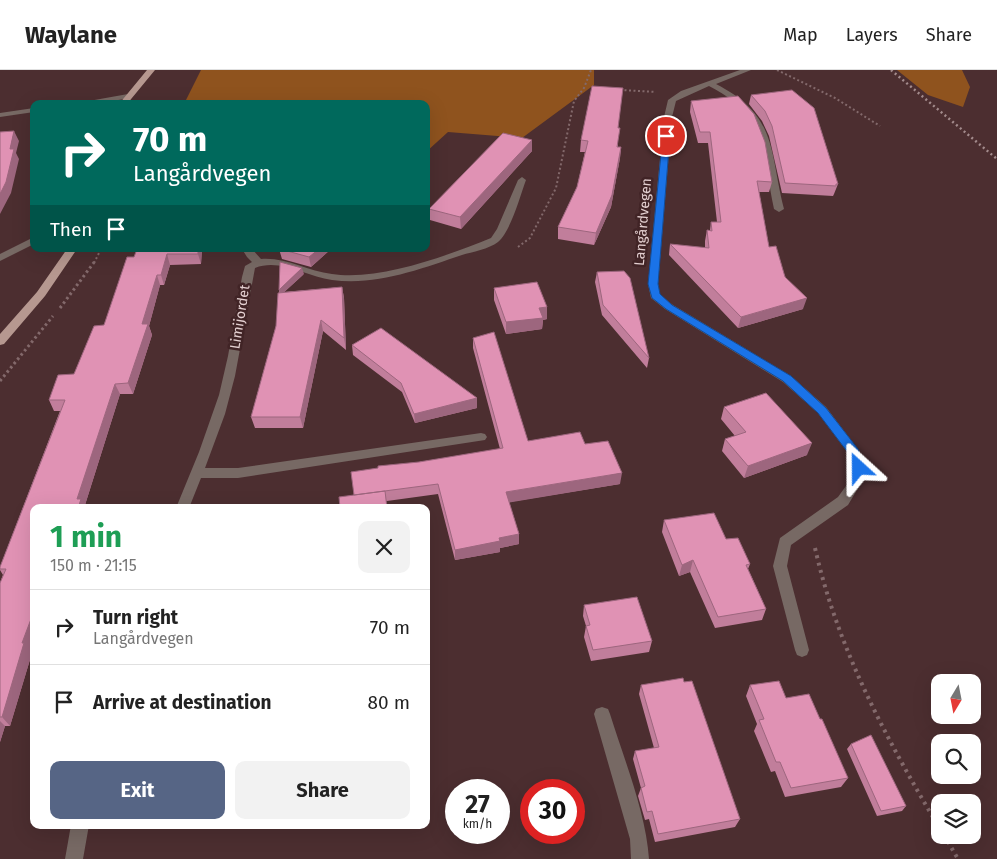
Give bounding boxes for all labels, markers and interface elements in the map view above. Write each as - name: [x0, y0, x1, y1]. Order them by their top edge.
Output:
- text: Waylane: [25, 21, 117, 49]
- text: Map: [783, 24, 818, 46]
- text: Layers: [846, 24, 898, 46]
- text: Share: [926, 24, 972, 46]
- pin: [645, 115, 687, 157]
- text: 70 m: [133, 118, 207, 160]
- icon: right: [50, 120, 115, 185]
- icon: arrive: [652, 122, 680, 150]
- text: Langårdvegen: [133, 160, 271, 187]
- street label: Langårdvegen: [631, 177, 655, 267]
- icon: arrive: [102, 215, 130, 243]
- text: Then: [50, 218, 92, 241]
- street label: Limijordet: [227, 283, 254, 350]
- position arrow: [832, 441, 884, 493]
- text: 1 min: [50, 519, 122, 555]
- button: close: [358, 521, 410, 573]
- text: 150 m · 21:15: [50, 556, 137, 575]
- text: Turn right: [93, 606, 178, 629]
- icon: right: [50, 613, 78, 641]
- text: 70 m: [370, 616, 410, 639]
- text: Langårdvegen: [93, 629, 194, 648]
- north arrow: [931, 674, 981, 724]
- map controls: [931, 674, 981, 844]
- icon: arrive: [50, 688, 78, 716]
- text: Arrive at destination: [93, 691, 272, 714]
- text: 80 m: [368, 691, 410, 714]
- button: search: [931, 734, 981, 784]
- button: Exit: [50, 761, 225, 819]
- button: Share: [235, 761, 410, 819]
- speed limit sign: 30: [520, 779, 585, 844]
- text: 27: [465, 790, 490, 820]
- button: layers: [931, 794, 981, 844]
- text: km/h: [463, 817, 492, 831]

